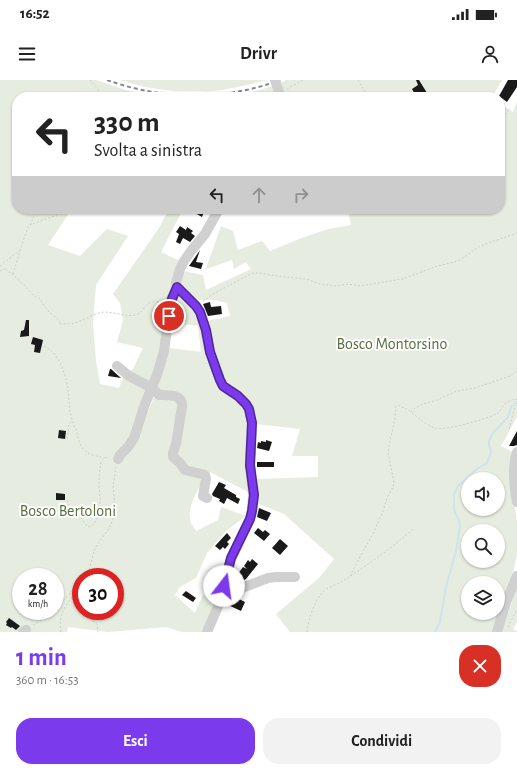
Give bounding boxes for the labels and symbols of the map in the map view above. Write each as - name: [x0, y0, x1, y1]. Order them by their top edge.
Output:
- pin: [152, 299, 186, 333]
- park label: Bosco Montorsino: [337, 336, 448, 352]
- park label: Bosco Bertoloni: [20, 503, 116, 519]
- position arrow: [203, 565, 245, 607]
- speed limit sign: 30: [72, 568, 124, 620]

